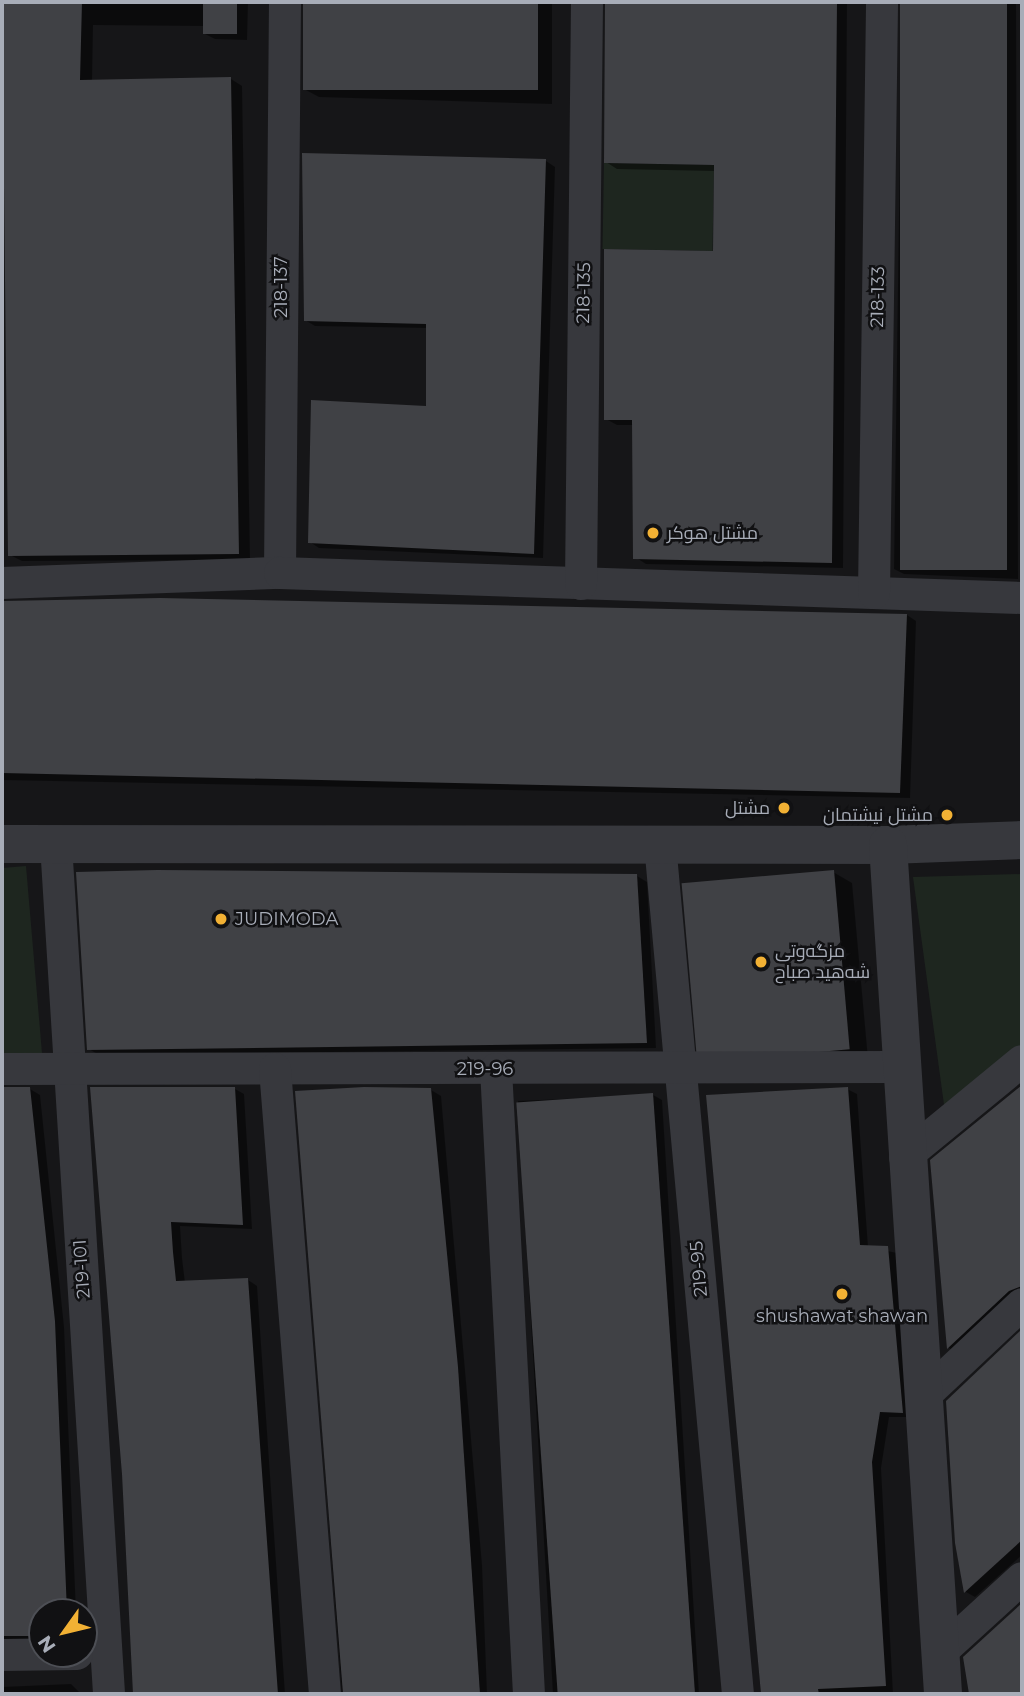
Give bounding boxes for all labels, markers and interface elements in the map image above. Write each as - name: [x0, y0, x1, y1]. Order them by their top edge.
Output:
- street label: 218-137: [270, 256, 292, 318]
- street label: 218-135: [573, 262, 595, 324]
- street label: 218-133: [867, 266, 889, 328]
- place label: مشتل هوكر: [667, 522, 758, 544]
- marker: مشتل هوكر: [645, 525, 661, 541]
- place label: مشتل: [725, 797, 770, 819]
- marker: مشتل: [776, 800, 792, 816]
- place label: مشتل نيشتمان: [823, 804, 933, 826]
- marker: مشتل نيشتمان: [939, 807, 955, 823]
- place label: JUDIMODA: [235, 908, 338, 930]
- marker: JUDIMODA: [213, 911, 229, 927]
- place label: مزگه‌وتی شه‌هید صباح: [775, 941, 870, 984]
- marker: مزگه‌وتی شه‌هید صباح: [753, 954, 769, 970]
- street label: 219-96: [457, 1058, 513, 1080]
- street label: 219-101: [69, 1239, 95, 1299]
- street label: 219-95: [686, 1240, 712, 1298]
- marker: shushawat shawan: [834, 1286, 850, 1302]
- place label: shushawat shawan: [756, 1305, 928, 1327]
- north arrow: [28, 1598, 98, 1668]
- text: N: [33, 1631, 61, 1657]

